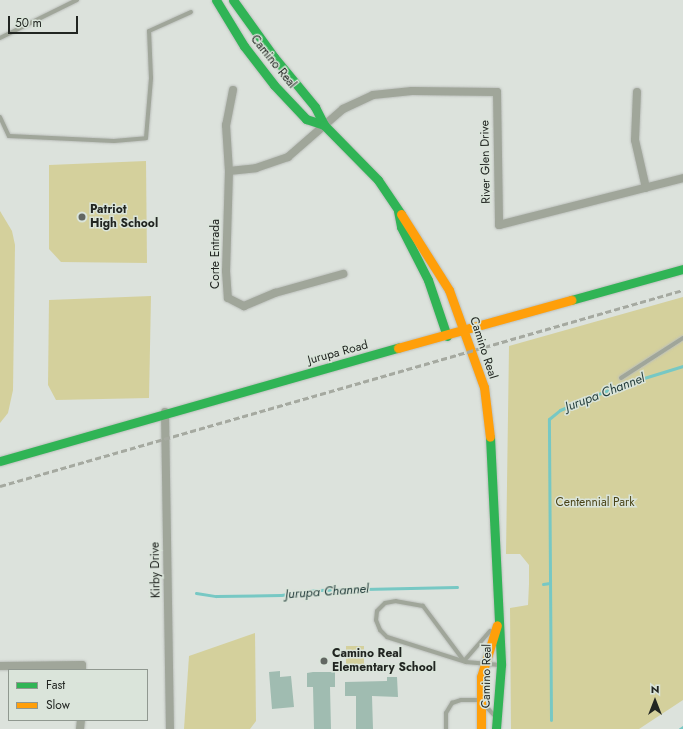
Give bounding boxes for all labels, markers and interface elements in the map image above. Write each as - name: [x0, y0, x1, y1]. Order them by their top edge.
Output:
- scale bar: [10, 8, 80, 34]
- text: 50 m: [15, 14, 42, 32]
- street label: Camino Real: [247, 32, 299, 92]
- street label: River Glen Drive: [478, 120, 494, 204]
- place label: Patriot High School: [90, 203, 158, 231]
- marker: Patriot High School: [77, 212, 87, 222]
- street label: Corte Entrada: [209, 219, 223, 289]
- street label: Camino Real: [466, 315, 500, 381]
- street label: Jurupa Road: [306, 338, 370, 368]
- water label: Jurupa Channel: [563, 371, 647, 415]
- park label: Centennial Park: [556, 496, 634, 510]
- street label: Kirby Drive: [148, 542, 164, 598]
- water label: Jurupa Channel: [285, 581, 369, 603]
- street label: Camino Real: [479, 644, 495, 708]
- place label: Camino Real Elementary School: [332, 647, 436, 675]
- marker: Camino Real Elementary School: [319, 656, 329, 666]
- legend: [8, 669, 148, 721]
- text: Fast: [46, 676, 65, 694]
- north arrow: [635, 681, 675, 721]
- text: N: [651, 681, 659, 697]
- text: Slow: [46, 696, 70, 714]

